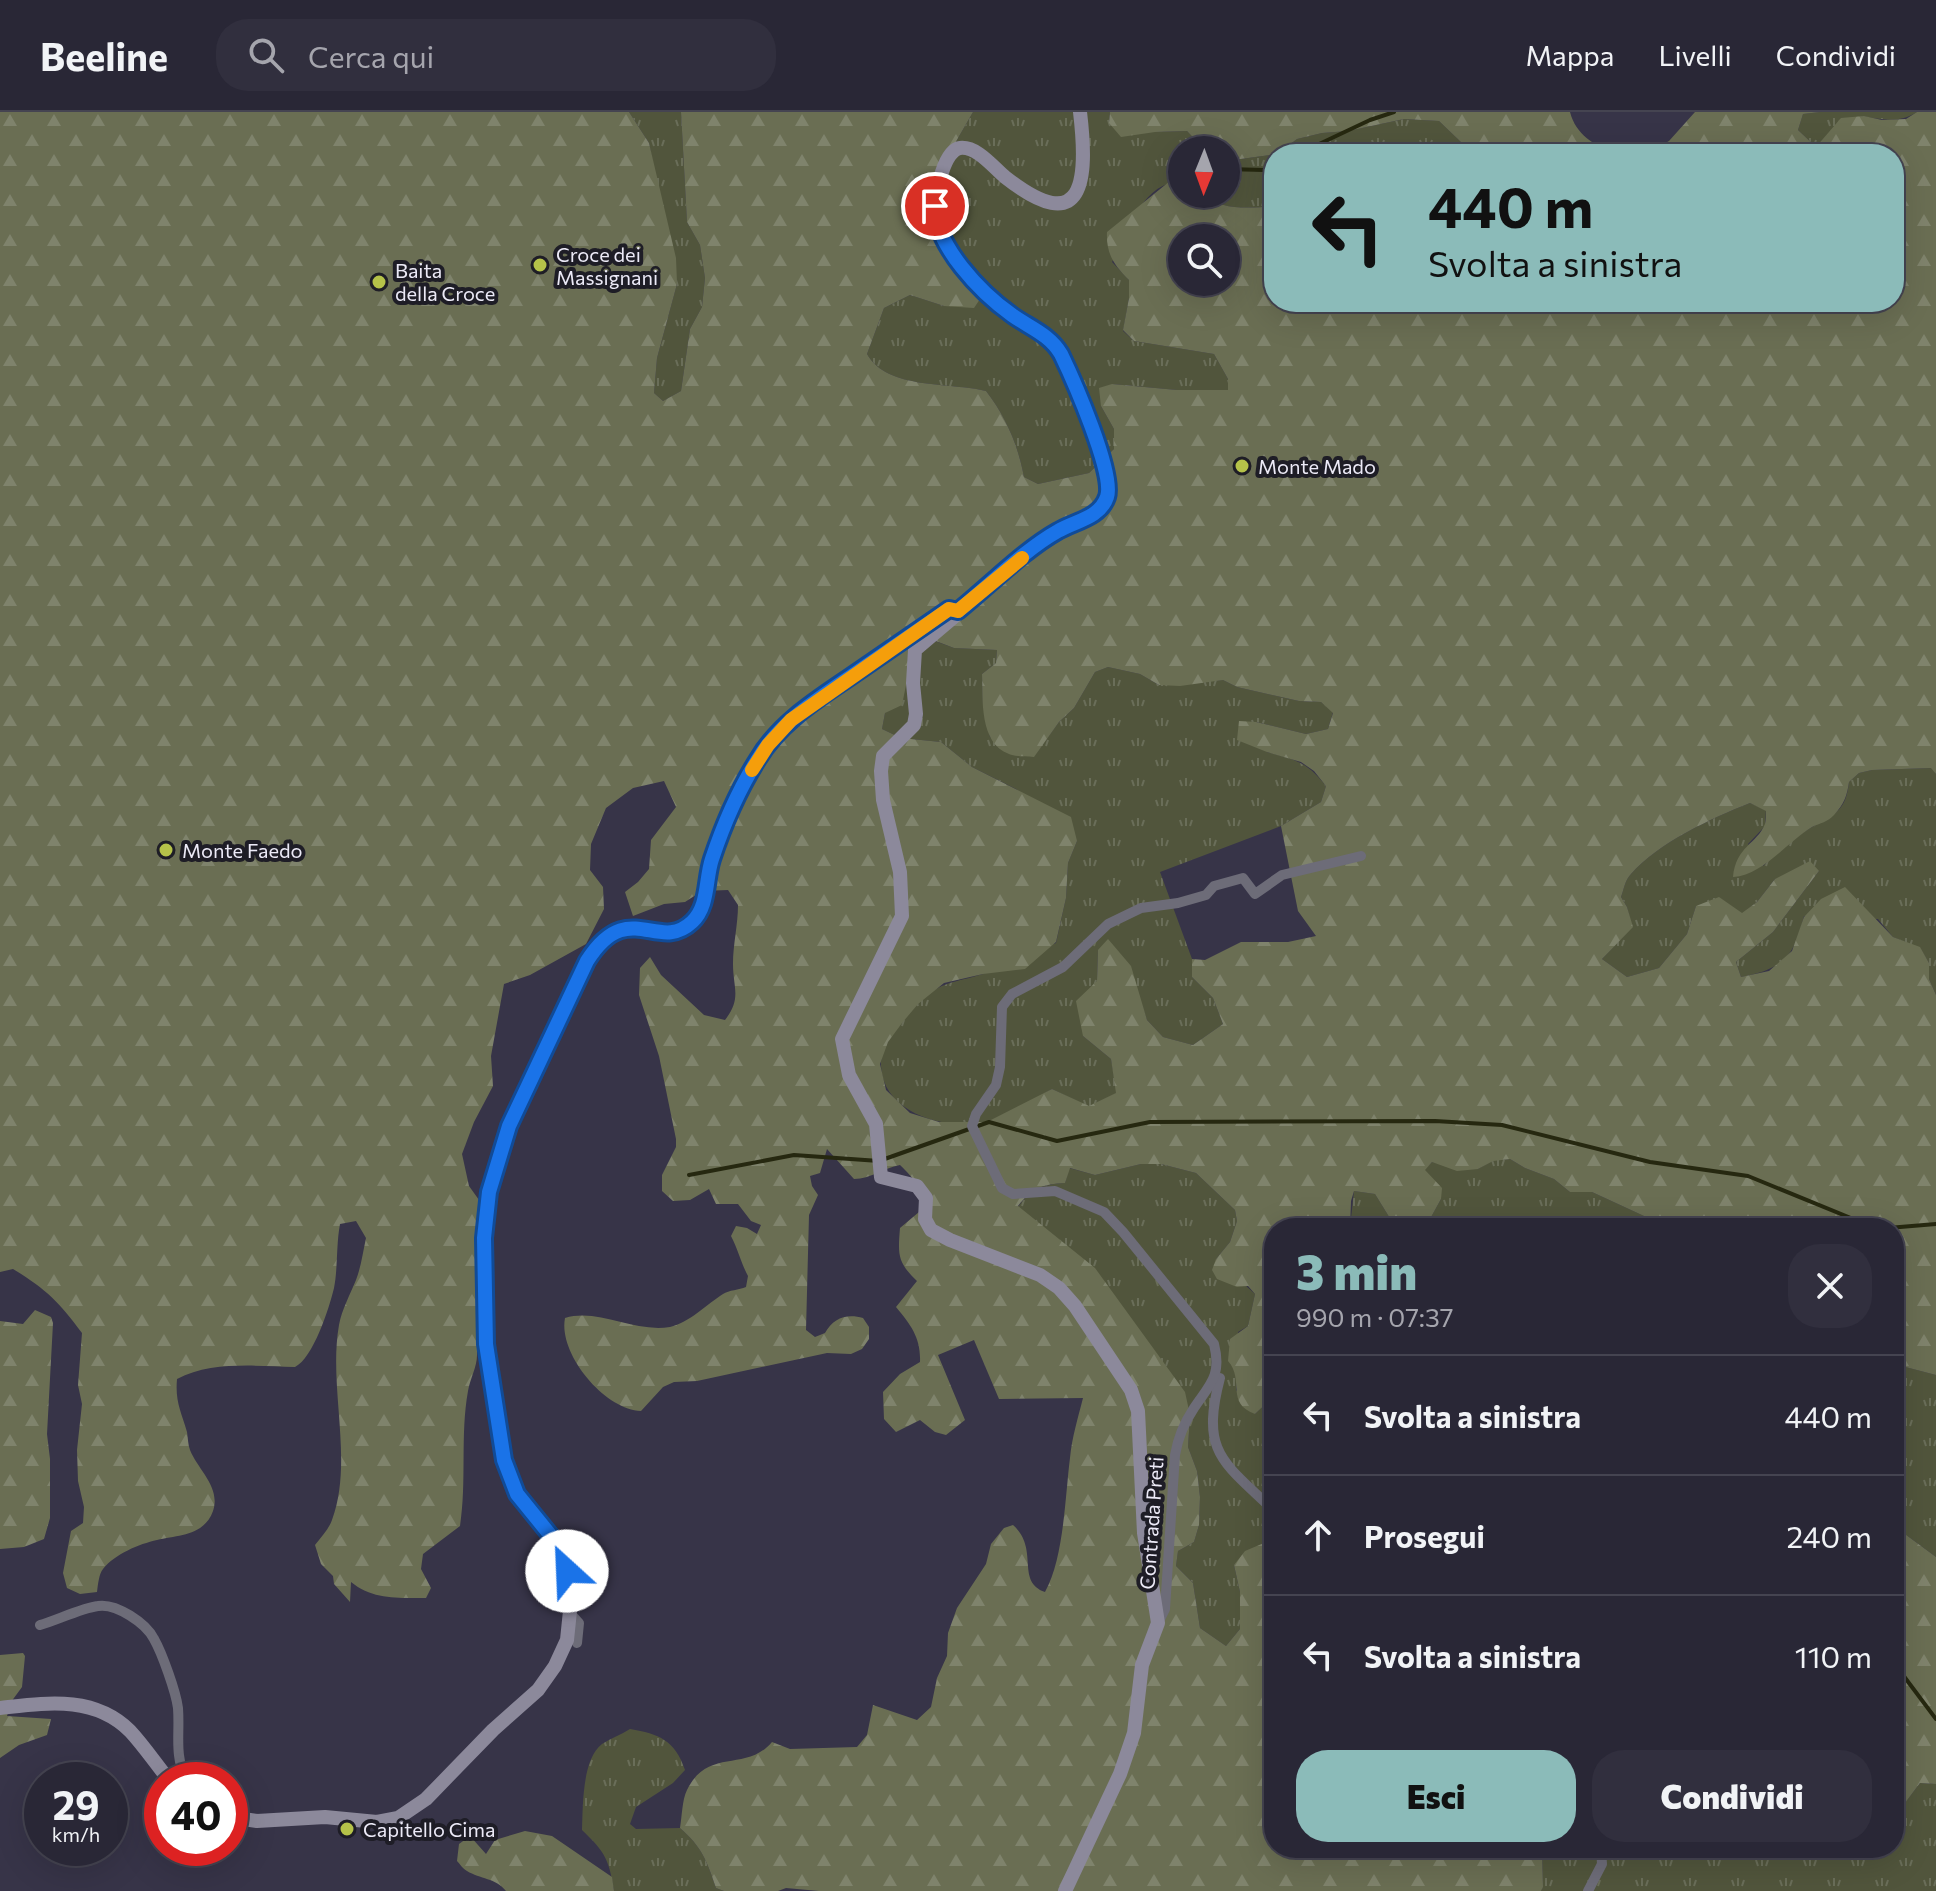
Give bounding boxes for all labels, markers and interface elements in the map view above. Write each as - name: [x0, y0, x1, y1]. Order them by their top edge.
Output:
- search box: [216, 19, 776, 91]
- text: Beeline: [40, 32, 168, 79]
- icon: search: [244, 33, 288, 77]
- text: Cerca qui: [308, 37, 434, 74]
- text: Mappa: [1526, 38, 1614, 72]
- text: Livelli: [1658, 38, 1732, 72]
- text: Condividi: [1776, 38, 1896, 72]
- north arrow: [1168, 136, 1240, 208]
- map controls: [1168, 136, 1240, 296]
- text: 440 m: [1428, 171, 1593, 240]
- pin: [901, 172, 969, 240]
- icon: left: [1296, 176, 1400, 280]
- icon: arrive: [913, 184, 957, 228]
- button: search: [1168, 224, 1240, 296]
- text: Svolta a sinistra: [1428, 240, 1682, 284]
- place label: Croce dei Massignani: [556, 242, 658, 289]
- marker: Croce dei Massignani: [531, 256, 549, 274]
- place label: Baita della Croce: [395, 258, 495, 305]
- marker: Baita della Croce: [370, 273, 388, 291]
- place label: Monte Mado: [1258, 454, 1376, 478]
- marker: Monte Mado: [1233, 457, 1251, 475]
- place label: Monte Faedo: [182, 838, 303, 862]
- marker: Monte Faedo: [157, 841, 175, 859]
- text: 3 min: [1296, 1241, 1417, 1300]
- button: close: [1788, 1244, 1872, 1328]
- text: 990 m · 07:37: [1296, 1301, 1453, 1332]
- icon: left: [1296, 1393, 1340, 1437]
- text: Svolta a sinistra: [1364, 1397, 1581, 1434]
- text: 440 m: [1785, 1397, 1872, 1434]
- street label: Contrada Preti: [1134, 1456, 1168, 1590]
- icon: ahead: [1296, 1513, 1340, 1557]
- text: Prosegui: [1364, 1517, 1485, 1554]
- text: 240 m: [1786, 1517, 1872, 1554]
- position arrow: [525, 1529, 609, 1613]
- icon: left: [1296, 1633, 1340, 1677]
- text: Svolta a sinistra: [1364, 1637, 1581, 1674]
- text: 110 m: [1795, 1637, 1872, 1674]
- button: Esci: [1296, 1750, 1576, 1842]
- button: Condividi: [1592, 1750, 1872, 1842]
- speed limit sign: 40: [144, 1762, 248, 1866]
- text: 29: [52, 1779, 100, 1828]
- place label: Capitello Cima: [363, 1817, 495, 1841]
- marker: Capitello Cima: [338, 1820, 356, 1838]
- text: km/h: [52, 1822, 100, 1846]

